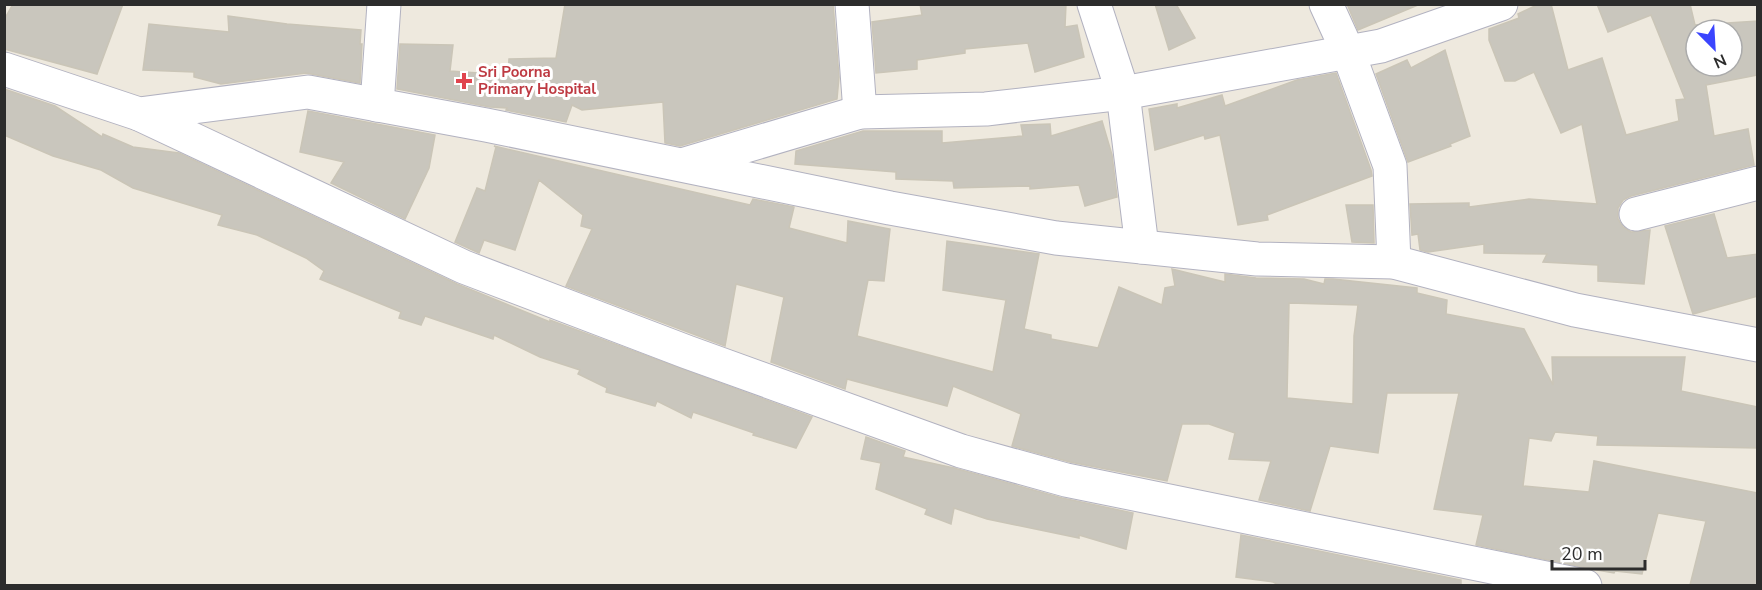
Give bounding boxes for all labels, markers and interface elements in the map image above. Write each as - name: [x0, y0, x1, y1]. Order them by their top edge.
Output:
- north arrow: [1684, 18, 1744, 78]
- text: N: [1710, 48, 1730, 73]
- place label: Sri Poorna Primary Hospital: [478, 62, 596, 99]
- marker: Sri Poorna Primary Hospital: [455, 72, 473, 90]
- scale bar: [1552, 533, 1645, 571]
- text: 20 m: [1561, 542, 1603, 566]

